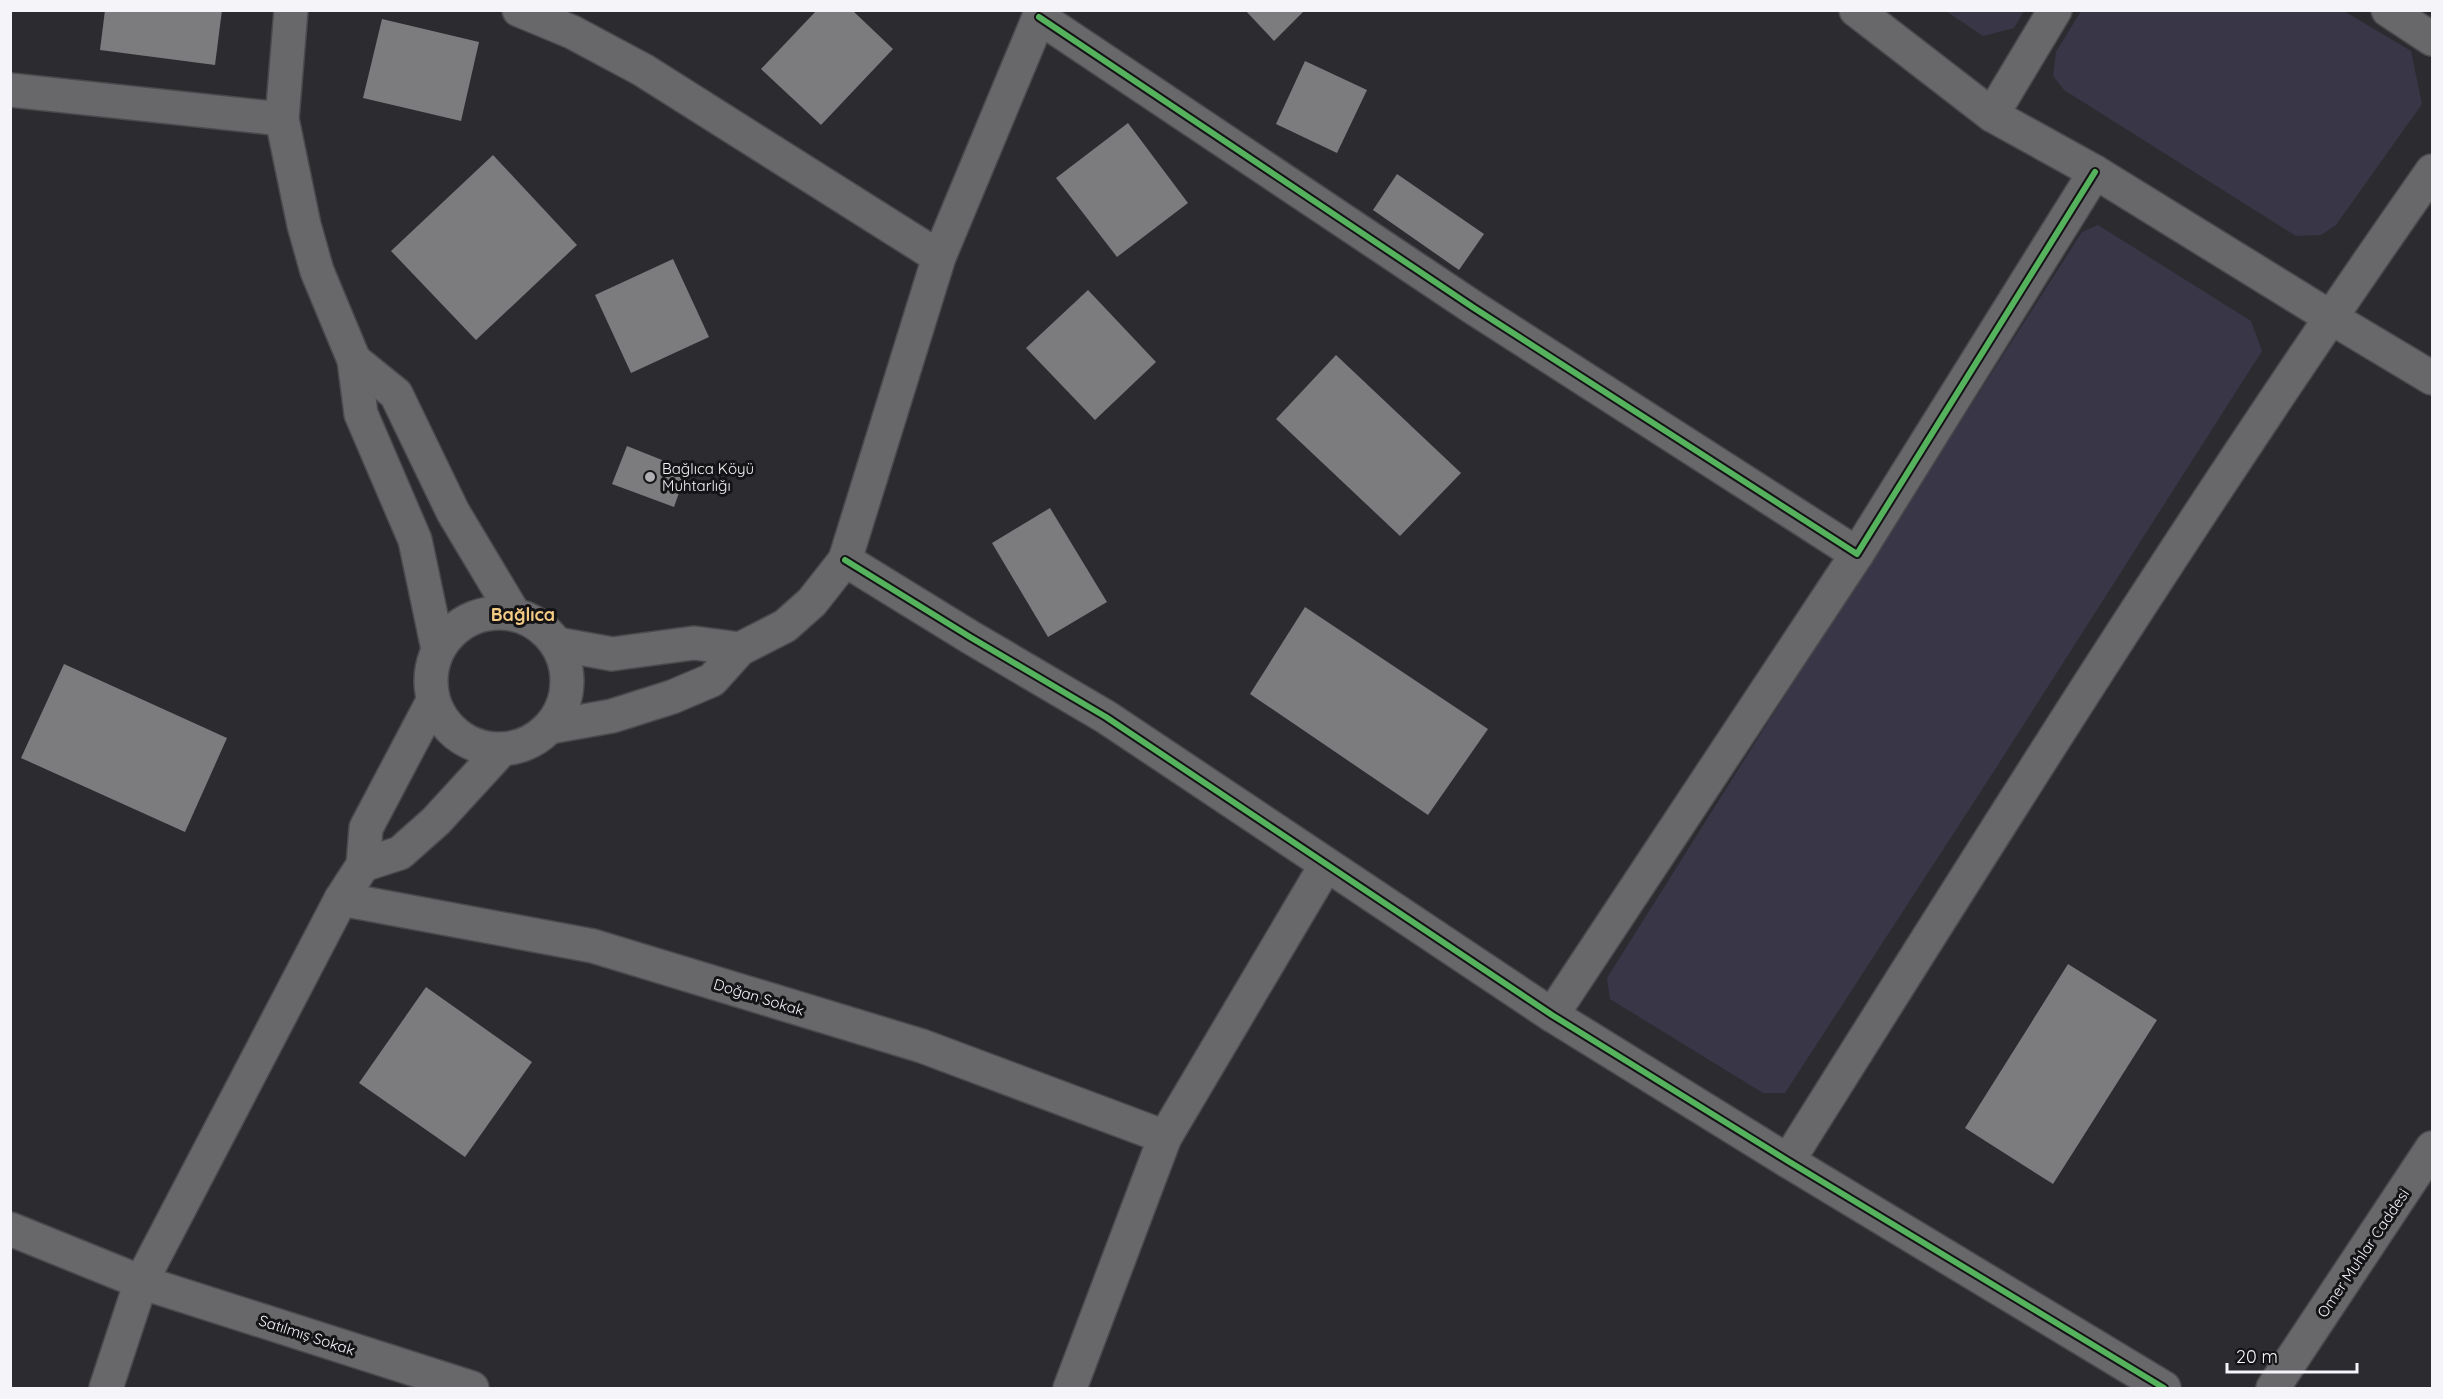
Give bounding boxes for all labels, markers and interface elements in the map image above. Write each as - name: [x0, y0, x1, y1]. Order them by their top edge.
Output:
- place label: Bağlıca Köyü Muhtarlığı: [662, 459, 754, 495]
- marker: Bağlıca Köyü Muhtarlığı: [643, 470, 657, 484]
- district label: Bağlıca: [491, 603, 555, 626]
- street label: Doğan Sokak: [711, 974, 807, 1020]
- street label: Omer Muhlar Caddesi: [2313, 1185, 2413, 1321]
- street label: Satılmış Sokak: [257, 1311, 357, 1359]
- scale bar: [2227, 1336, 2358, 1374]
- text: 20 m: [2236, 1345, 2278, 1368]

